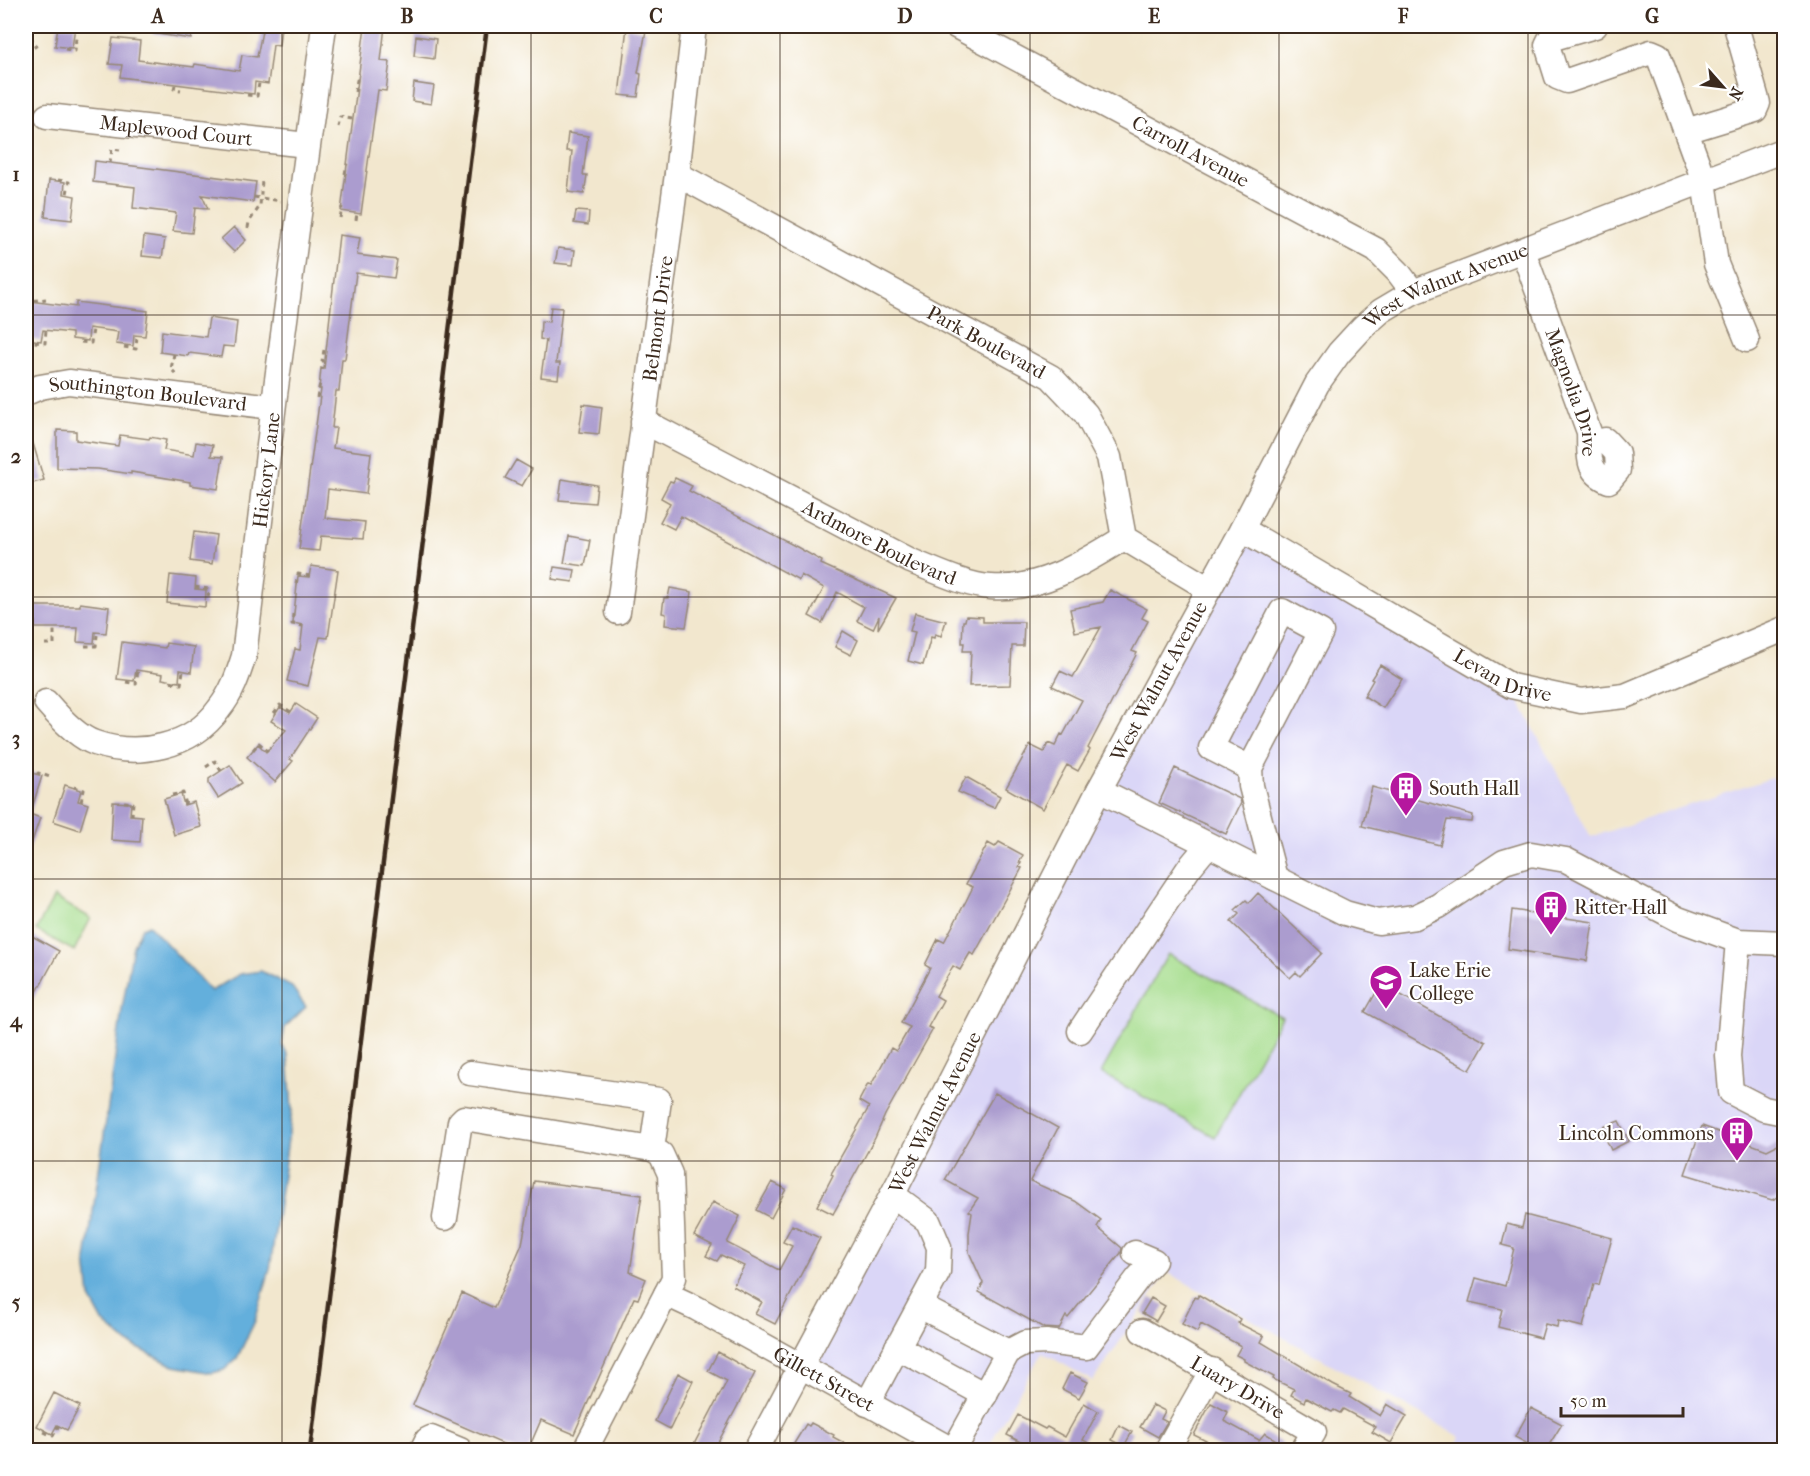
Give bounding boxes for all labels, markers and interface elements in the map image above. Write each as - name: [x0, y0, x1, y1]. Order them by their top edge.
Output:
- text: A: [150, 5, 166, 28]
- text: B: [400, 5, 414, 28]
- text: C: [649, 5, 663, 28]
- text: D: [897, 5, 913, 28]
- text: E: [1148, 5, 1160, 28]
- text: F: [1397, 5, 1409, 28]
- text: G: [1645, 5, 1659, 28]
- north arrow: [1693, 57, 1753, 117]
- text: N: [1724, 84, 1747, 104]
- street label: Maplewood Court: [98, 111, 254, 151]
- street label: Carroll Avenue: [1128, 111, 1253, 192]
- text: 1: [12, 163, 20, 186]
- street label: West Walnut Avenue: [1358, 238, 1531, 334]
- street label: Belmont Drive: [638, 254, 678, 383]
- street label: Park Boulevard: [923, 301, 1050, 384]
- street label: Magnolia Drive: [1540, 325, 1600, 457]
- street label: Southington Boulevard: [47, 371, 249, 416]
- street label: Hickory Lane: [248, 411, 285, 529]
- text: 2: [11, 445, 21, 468]
- street label: Ardmore Boulevard: [797, 495, 961, 591]
- street label: West Walnut Avenue: [1106, 597, 1212, 766]
- street label: Levan Drive: [1449, 644, 1554, 706]
- text: 3: [12, 727, 20, 750]
- building icon: South Hall: [1388, 770, 1424, 817]
- place label: South Hall: [1429, 777, 1520, 800]
- building icon: Ritter Hall: [1533, 889, 1569, 936]
- place label: Ritter Hall: [1574, 896, 1668, 919]
- place label: Lake Erie College: [1409, 959, 1491, 1005]
- school or university icon: Lake Erie College: [1368, 963, 1404, 1010]
- text: 4: [9, 1009, 23, 1033]
- street label: West Walnut Avenue: [884, 1028, 986, 1198]
- building icon: Lincoln Commons: [1719, 1115, 1755, 1162]
- place label: Lincoln Commons: [1559, 1122, 1714, 1145]
- text: 5: [12, 1291, 21, 1314]
- street label: Gillett Street: [769, 1342, 878, 1417]
- street label: Luary Drive: [1186, 1351, 1289, 1424]
- scale bar: [1561, 1380, 1682, 1418]
- text: 50 m: [1570, 1391, 1607, 1412]

